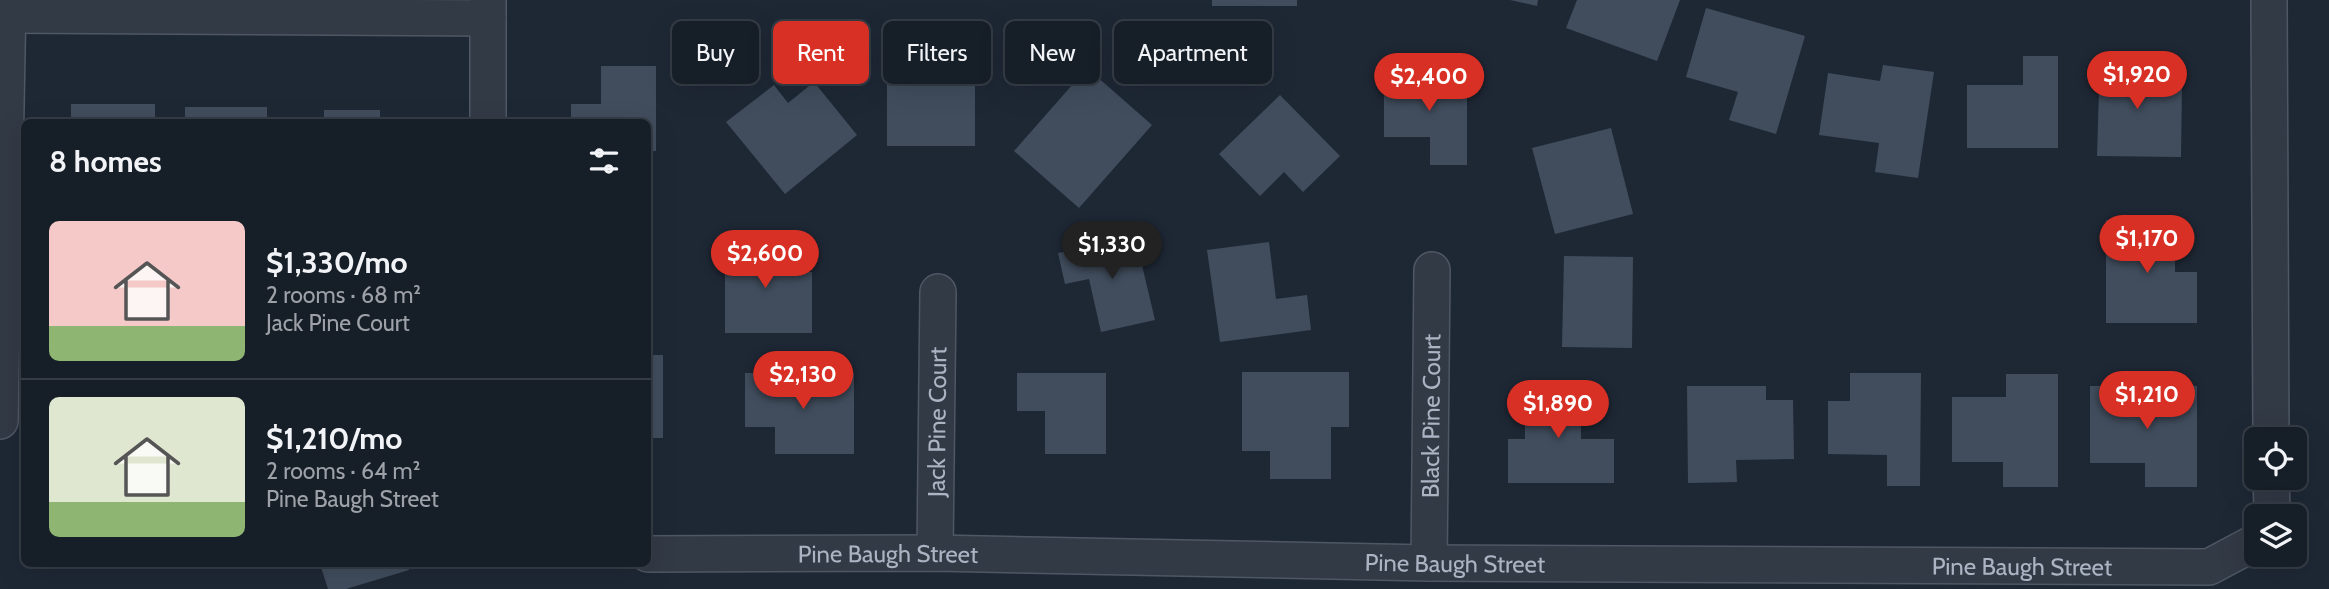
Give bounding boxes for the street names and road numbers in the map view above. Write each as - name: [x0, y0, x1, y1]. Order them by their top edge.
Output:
- street label: Black Pine Court: [1415, 334, 1446, 498]
- street label: Jack Pine Court: [921, 347, 952, 498]
- street label: Pine Baugh Street: [798, 538, 978, 568]
- street label: Pine Baugh Street: [1364, 547, 1545, 578]
- street label: Pine Baugh Street: [1932, 551, 2112, 581]

